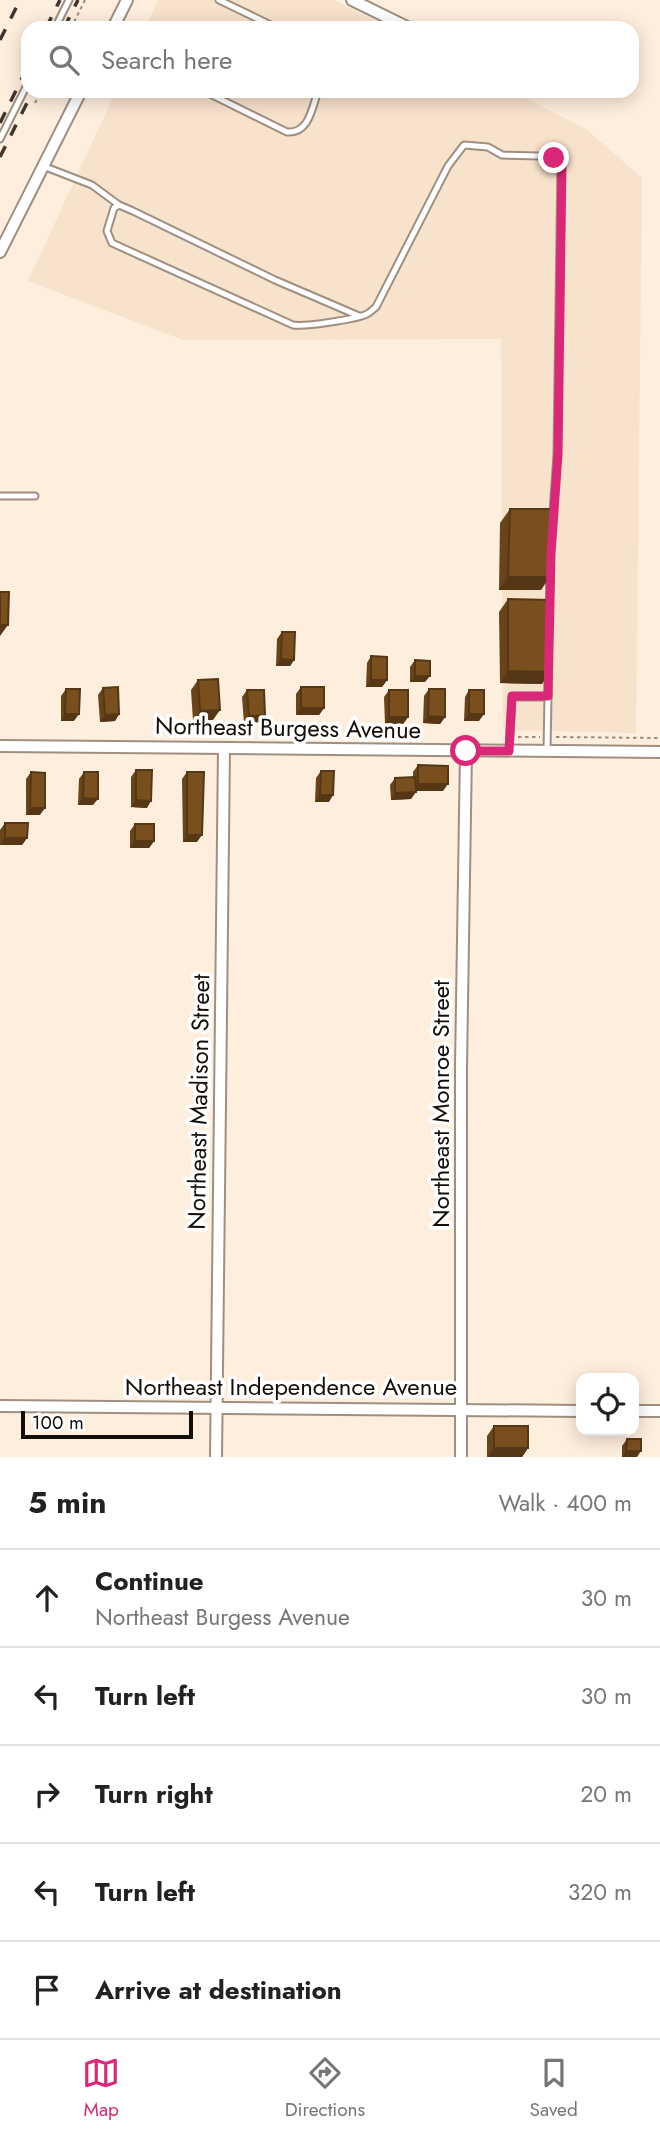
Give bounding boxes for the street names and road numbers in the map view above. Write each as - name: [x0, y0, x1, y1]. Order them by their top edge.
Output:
- street label: Northeast Burgess Avenue: [155, 708, 421, 747]
- street label: Northeast Madison Street: [179, 974, 218, 1230]
- street label: Northeast Monroe Street: [423, 980, 458, 1228]
- street label: Northeast Independence Avenue: [125, 1369, 457, 1404]

